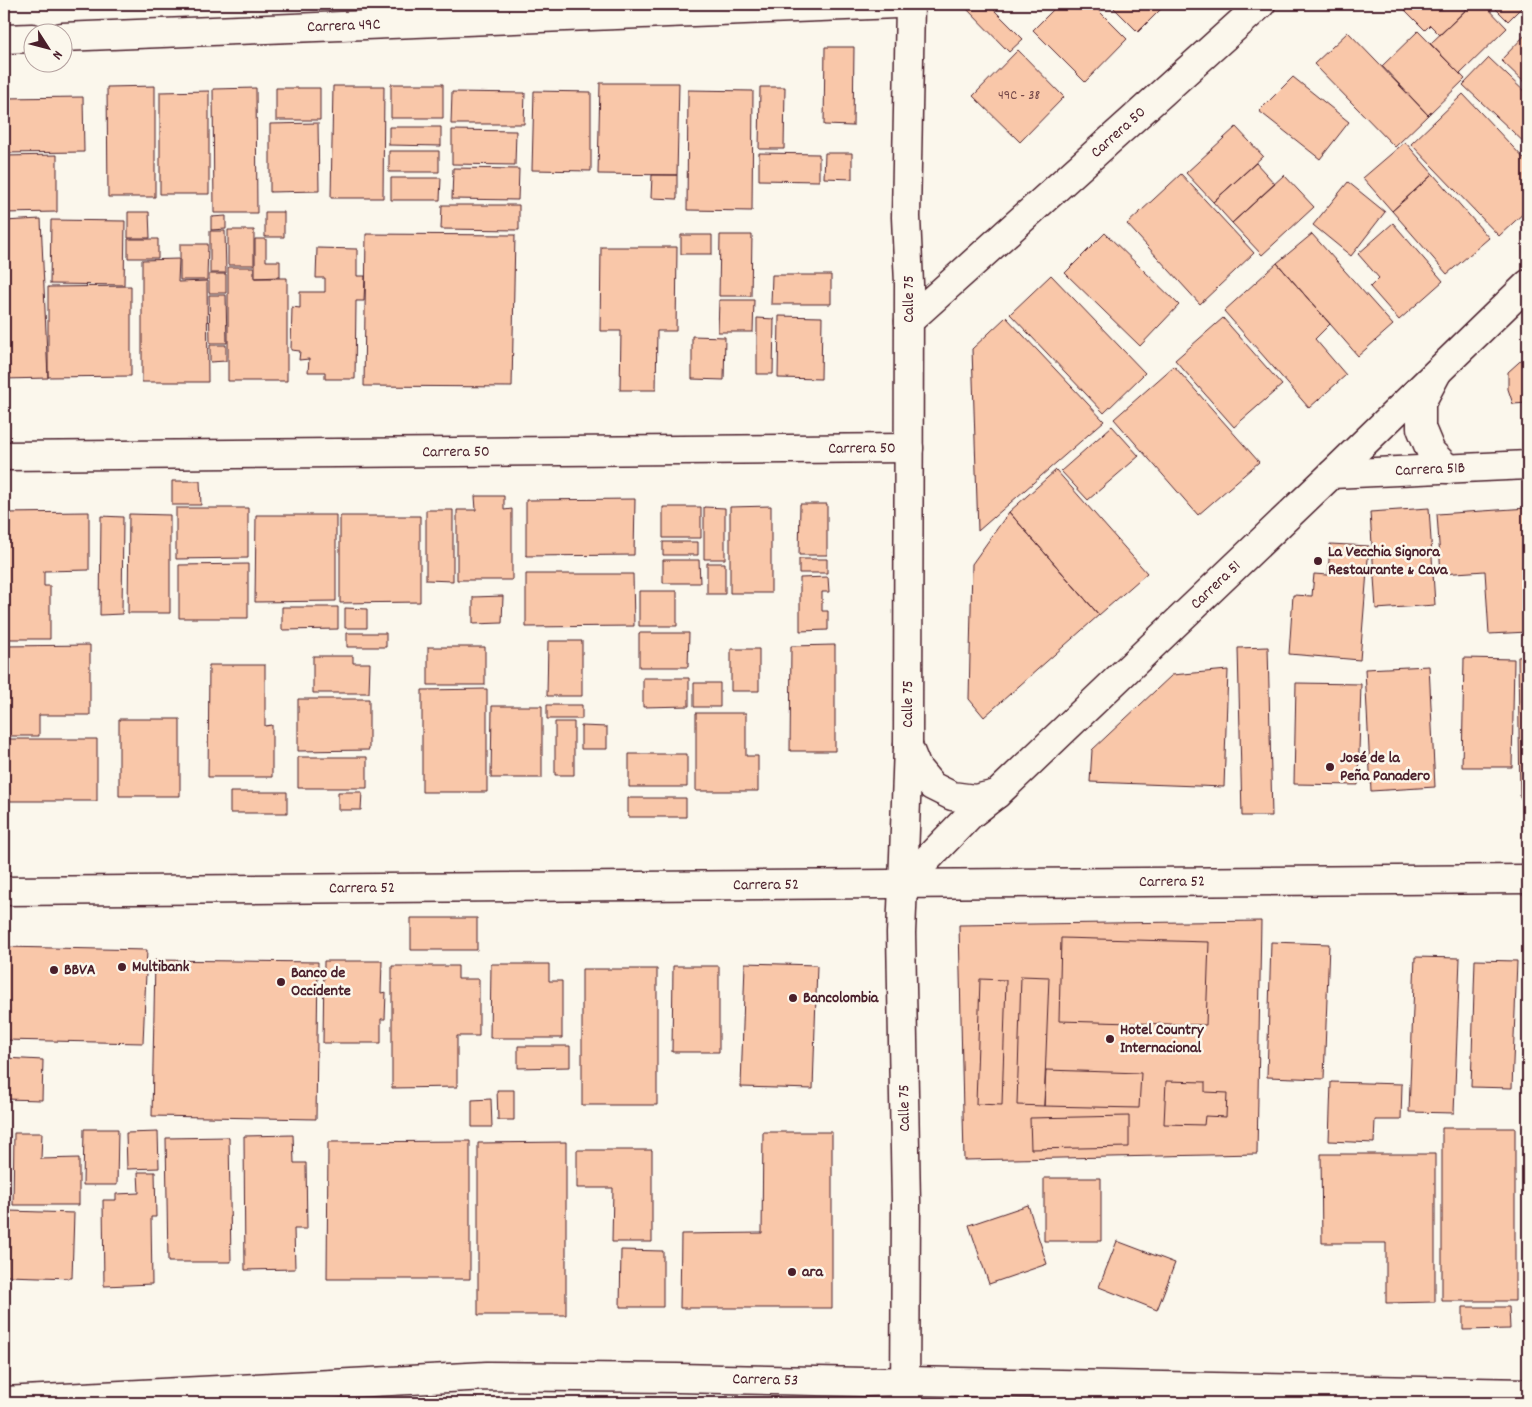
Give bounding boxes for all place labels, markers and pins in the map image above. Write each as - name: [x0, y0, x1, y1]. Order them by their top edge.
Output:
- place label: La Vecchia Signora Restaurante & Cava: [1328, 541, 1449, 582]
- marker: La Vecchia Signora Restaurante & Cava: [1312, 555, 1324, 567]
- place label: José de la Peña Panadero: [1340, 747, 1430, 788]
- marker: José de la Peña Panadero: [1324, 761, 1336, 773]
- place label: Multibank: [132, 956, 190, 979]
- place label: BBVA: [64, 959, 96, 982]
- marker: Multibank: [116, 961, 128, 973]
- place label: Banco de Occidente: [291, 962, 351, 1003]
- marker: BBVA: [48, 964, 60, 976]
- marker: Banco de Occidente: [275, 976, 287, 988]
- place label: Bancolombia: [803, 987, 880, 1010]
- marker: Bancolombia: [787, 992, 799, 1004]
- place label: Hotel Country Internacional: [1120, 1019, 1205, 1060]
- marker: Hotel Country Internacional: [1104, 1033, 1116, 1045]
- place label: ara: [802, 1261, 824, 1284]
- marker: ara: [786, 1266, 798, 1278]

